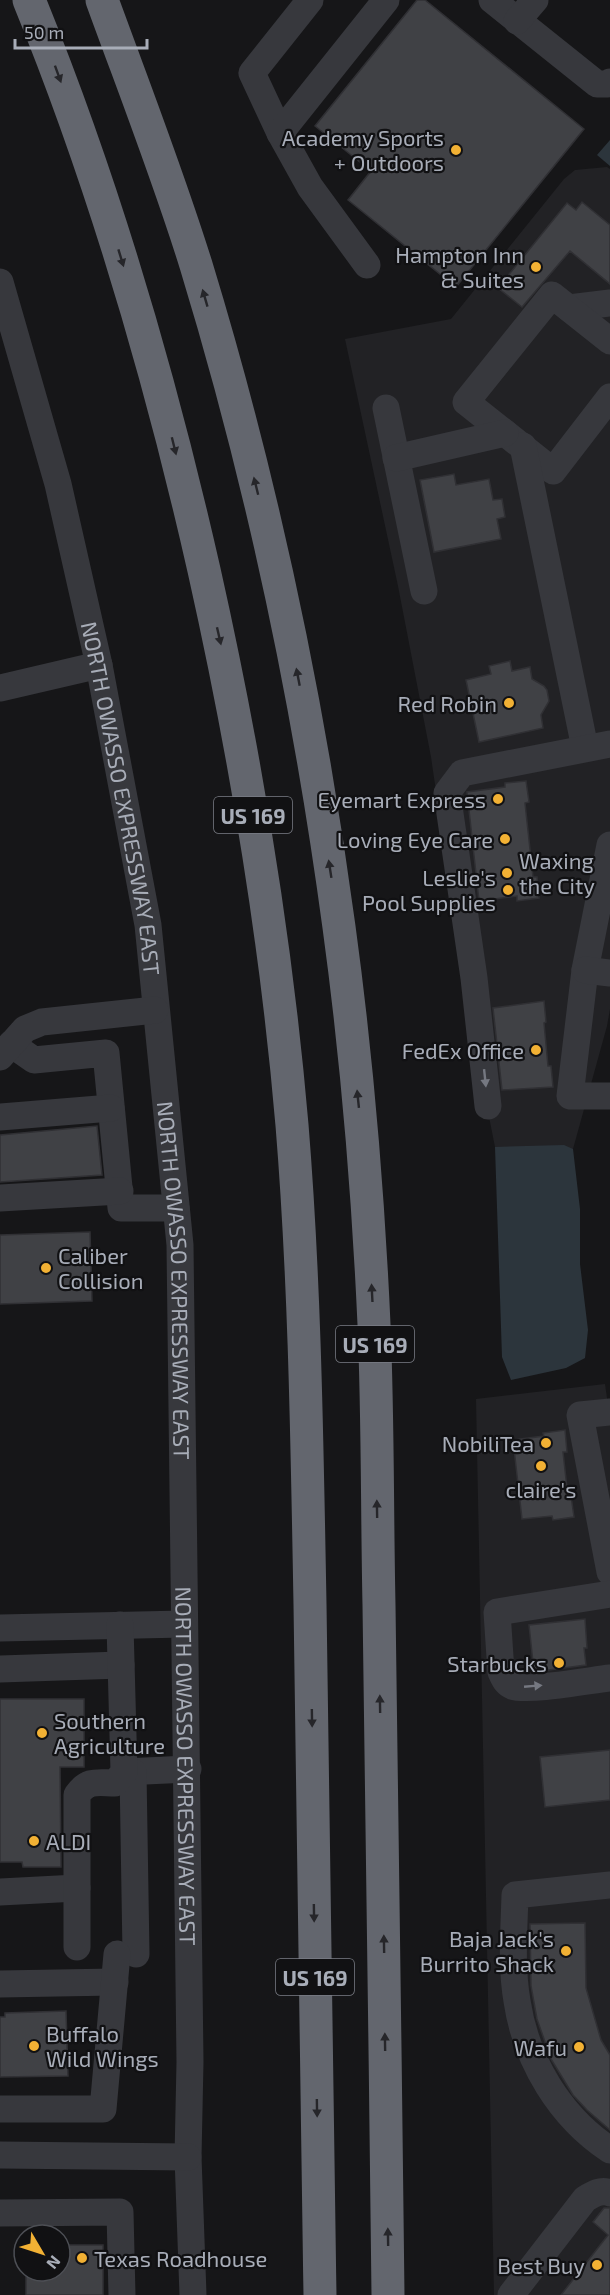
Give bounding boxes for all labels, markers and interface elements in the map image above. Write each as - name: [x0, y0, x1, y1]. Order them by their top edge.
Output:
- scale bar: [15, 12, 147, 50]
- text: 50 m: [24, 21, 64, 43]
- one-way arrow: [53, 65, 63, 83]
- place label: Academy Sports + Outdoors: [282, 124, 444, 175]
- marker: Academy Sports + Outdoors: [449, 143, 463, 157]
- place label: Hampton Inn & Suites: [395, 241, 524, 292]
- one-way arrow: [117, 249, 126, 267]
- marker: Hampton Inn & Suites: [529, 260, 543, 274]
- one-way arrow: [200, 289, 209, 307]
- one-way arrow: [170, 437, 179, 455]
- one-way arrow: [250, 477, 260, 496]
- street label: NORTH OWASSO EXPRESSWAY EAST: [77, 619, 166, 977]
- one-way arrow: [214, 627, 224, 645]
- one-way arrow: [293, 667, 302, 686]
- place label: Red Robin: [397, 690, 497, 716]
- marker: Red Robin: [502, 696, 516, 710]
- place label: Eyemart Express: [318, 786, 486, 812]
- marker: Eyemart Express: [491, 792, 505, 806]
- road number: US 169: [214, 797, 292, 833]
- place label: Loving Eye Care: [337, 826, 493, 852]
- marker: Loving Eye Care: [498, 832, 512, 846]
- place label: Waxing the City: [519, 847, 595, 898]
- one-way arrow: [326, 859, 335, 878]
- place label: Leslie's Pool Supplies: [362, 864, 496, 915]
- marker: Waxing the City: [500, 866, 514, 880]
- marker: Leslie's Pool Supplies: [501, 883, 515, 897]
- place label: FedEx Office: [402, 1037, 524, 1063]
- marker: FedEx Office: [529, 1043, 543, 1057]
- one-way arrow: [480, 1069, 490, 1088]
- one-way arrow: [353, 1089, 363, 1108]
- street label: NORTH OWASSO EXPRESSWAY EAST: [153, 1100, 196, 1460]
- place label: Caliber Collision: [58, 1242, 143, 1293]
- marker: Caliber Collision: [39, 1261, 53, 1275]
- one-way arrow: [368, 1284, 377, 1303]
- road number: US 169: [336, 1326, 414, 1362]
- place label: NobiliTea: [442, 1430, 534, 1456]
- marker: NobiliTea: [539, 1436, 553, 1450]
- marker: claire's: [534, 1459, 548, 1473]
- place label: claire's: [506, 1476, 576, 1502]
- one-way arrow: [372, 1500, 382, 1519]
- street label: NORTH OWASSO EXPRESSWAY EAST: [171, 1586, 202, 1946]
- place label: Starbucks: [447, 1650, 547, 1676]
- marker: Starbucks: [552, 1656, 566, 1670]
- one-way arrow: [524, 1681, 543, 1691]
- one-way arrow: [376, 1695, 385, 1714]
- place label: Southern Agriculture: [54, 1707, 165, 1758]
- one-way arrow: [307, 1708, 317, 1727]
- marker: Southern Agriculture: [35, 1726, 49, 1740]
- place label: ALDI: [46, 1828, 91, 1854]
- marker: ALDI: [27, 1834, 41, 1848]
- one-way arrow: [310, 1903, 319, 1922]
- place label: Baja Jack's Burrito Shack: [420, 1925, 554, 1976]
- one-way arrow: [379, 1935, 388, 1954]
- marker: Baja Jack's Burrito Shack: [559, 1944, 573, 1958]
- road number: US 169: [276, 1959, 354, 1995]
- place label: Buffalo Wild Wings: [46, 2020, 159, 2071]
- one-way arrow: [380, 2032, 390, 2051]
- place label: Wafu: [513, 2034, 567, 2060]
- marker: Buffalo Wild Wings: [27, 2039, 41, 2053]
- marker: Wafu: [572, 2040, 586, 2054]
- one-way arrow: [312, 2098, 322, 2117]
- north arrow: [12, 2223, 72, 2283]
- one-way arrow: [383, 2227, 392, 2246]
- place label: Texas Roadhouse: [94, 2245, 267, 2271]
- marker: Texas Roadhouse: [75, 2251, 89, 2265]
- text: N: [43, 2252, 65, 2273]
- place label: Best Buy: [497, 2252, 585, 2278]
- marker: Best Buy: [590, 2258, 604, 2272]

